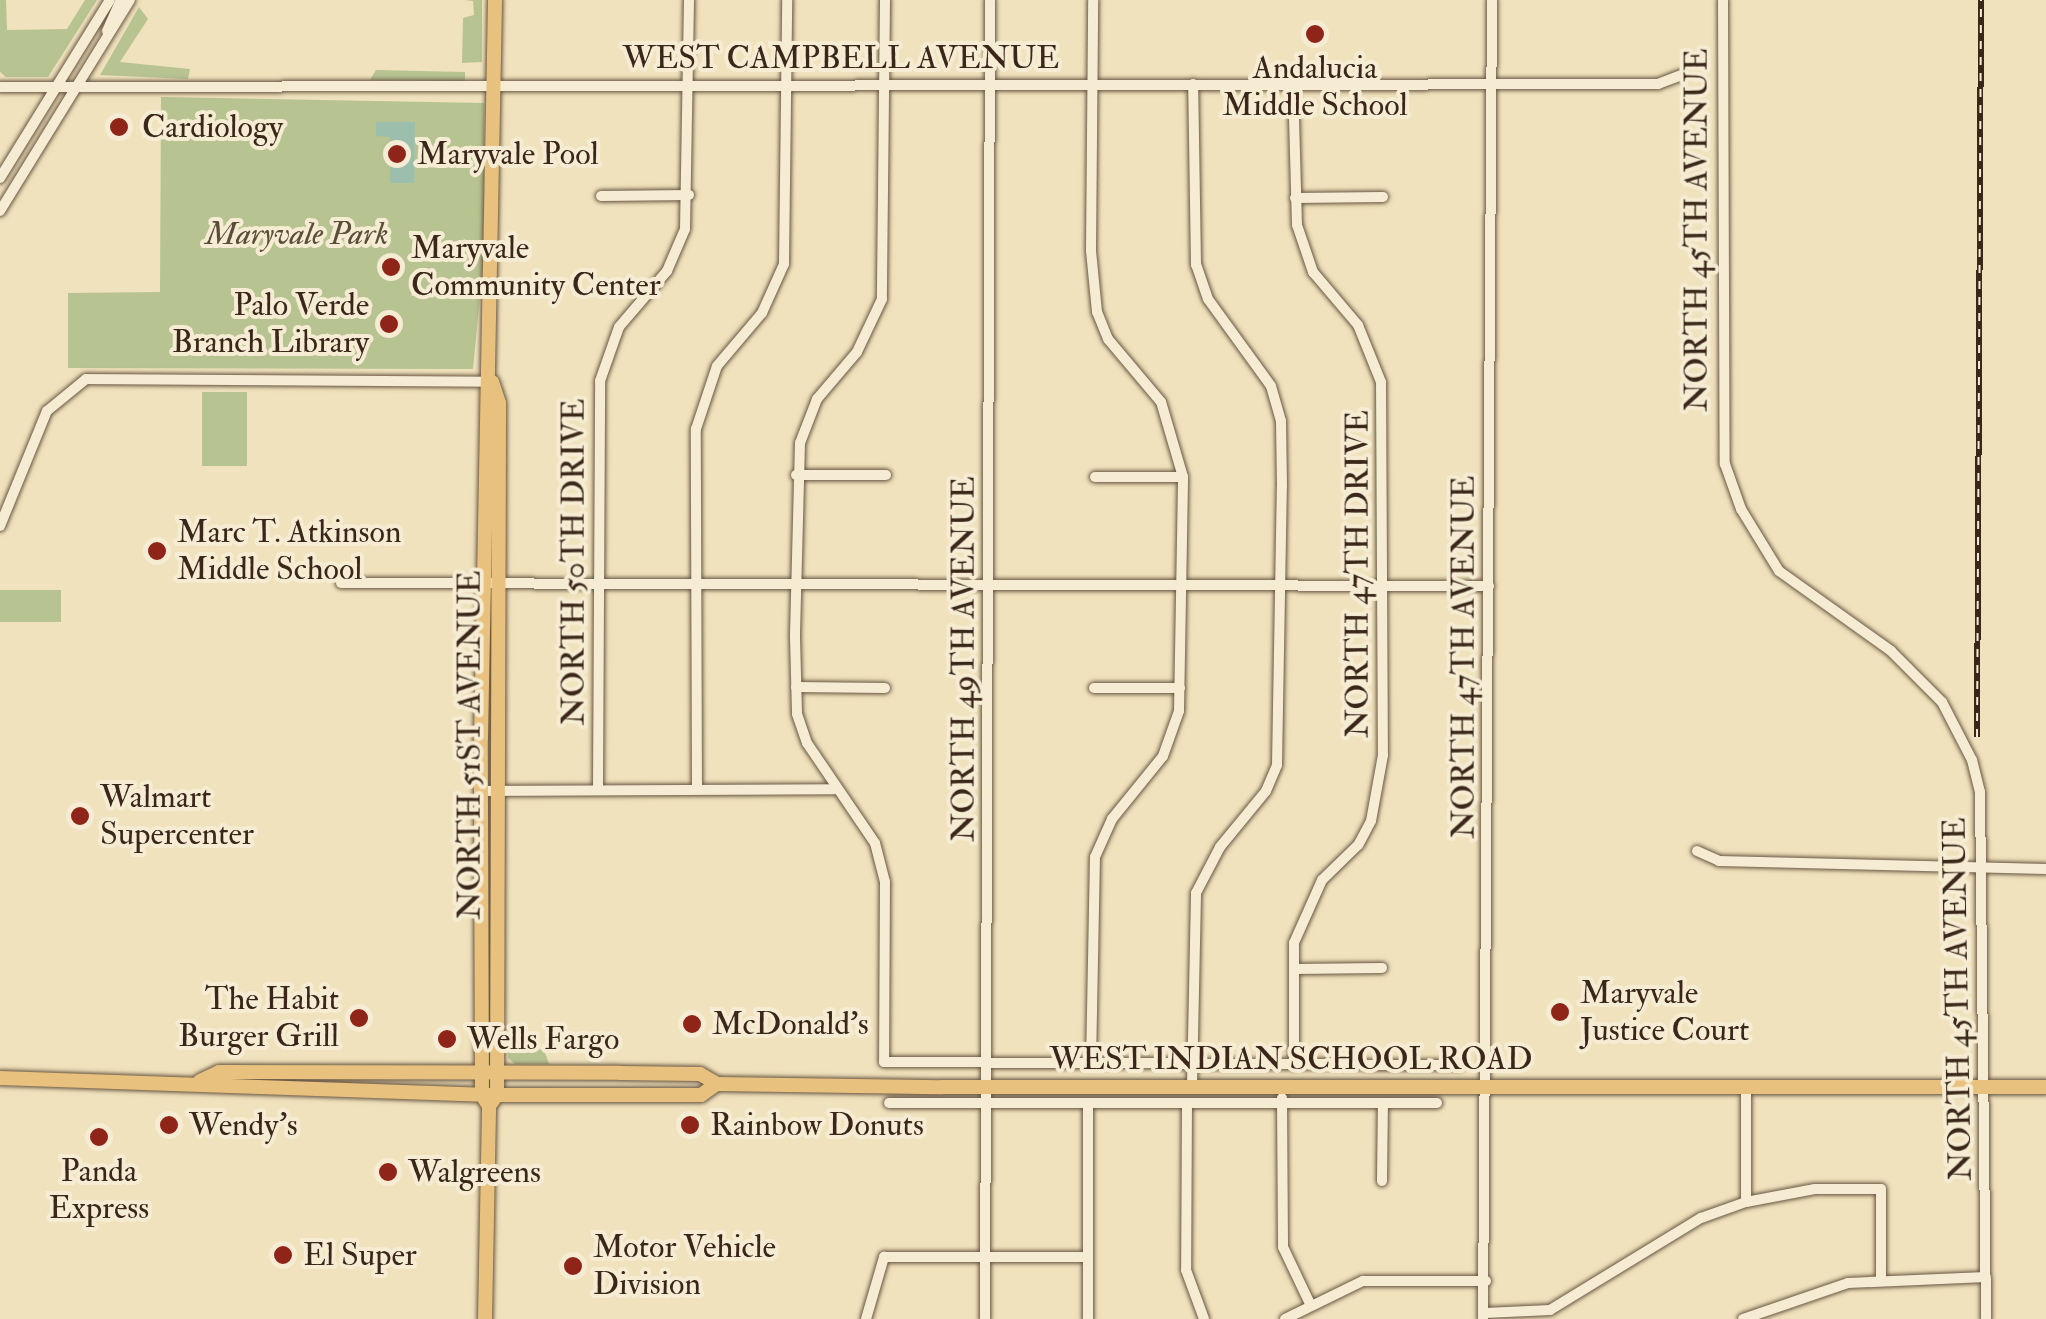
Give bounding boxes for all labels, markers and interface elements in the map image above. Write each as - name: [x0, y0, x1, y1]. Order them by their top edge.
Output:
- marker: Andalucia Middle School: [1304, 23, 1326, 45]
- street label: WEST CAMPBELL AVENUE: [623, 39, 1059, 77]
- street label: NORTH 45TH AVENUE: [1678, 48, 1716, 412]
- place label: Andalucia Middle School: [1222, 50, 1408, 125]
- place label: Cardiology: [142, 108, 283, 146]
- marker: Cardiology: [106, 114, 132, 140]
- place label: Maryvale Pool: [417, 135, 599, 173]
- marker: Maryvale Pool: [386, 143, 408, 165]
- park label: Maryvale Park: [206, 215, 388, 253]
- place label: Maryvale Community Center: [411, 230, 661, 305]
- marker: Maryvale Community Center: [380, 256, 402, 278]
- place label: Palo Verde Branch Library: [172, 287, 369, 362]
- marker: Palo Verde Branch Library: [378, 313, 400, 335]
- street label: NORTH 50TH DRIVE: [555, 399, 593, 725]
- street label: NORTH 47TH DRIVE: [1339, 410, 1377, 738]
- street label: NORTH 47TH AVENUE: [1445, 475, 1483, 839]
- street label: NORTH 49TH AVENUE: [945, 476, 983, 842]
- place label: Marc T. Atkinson Middle School: [177, 514, 401, 589]
- marker: Marc T. Atkinson Middle School: [146, 540, 168, 562]
- street label: NORTH 51ST AVENUE: [451, 570, 489, 920]
- place label: Walmart Supercenter: [100, 779, 254, 854]
- marker: Walmart Supercenter: [69, 805, 91, 827]
- street label: NORTH 45TH AVENUE: [1936, 817, 1980, 1181]
- place label: Maryvale Justice Court: [1580, 975, 1749, 1050]
- place label: The Habit Burger Grill: [178, 981, 339, 1056]
- marker: Maryvale Justice Court: [1549, 1001, 1571, 1023]
- place label: McDonald's: [712, 1005, 869, 1043]
- marker: The Habit Burger Grill: [348, 1007, 370, 1029]
- marker: McDonald's: [681, 1013, 703, 1035]
- place label: Wells Fargo: [467, 1020, 619, 1058]
- marker: Wells Fargo: [436, 1028, 458, 1050]
- street label: WEST INDIAN SCHOOL ROAD: [1049, 1040, 1533, 1078]
- place label: Wendy's: [189, 1106, 298, 1144]
- place label: Rainbow Donuts: [710, 1106, 924, 1144]
- marker: Wendy's: [158, 1114, 180, 1136]
- marker: Rainbow Donuts: [679, 1114, 701, 1136]
- marker: Panda Express: [88, 1126, 110, 1148]
- place label: Panda Express: [49, 1153, 149, 1228]
- place label: Walgreens: [408, 1153, 541, 1191]
- marker: Walgreens: [377, 1161, 399, 1183]
- place label: Motor Vehicle Division: [593, 1229, 776, 1304]
- place label: El Super: [303, 1236, 417, 1274]
- marker: El Super: [272, 1244, 294, 1266]
- marker: Motor Vehicle Division: [562, 1255, 584, 1277]

